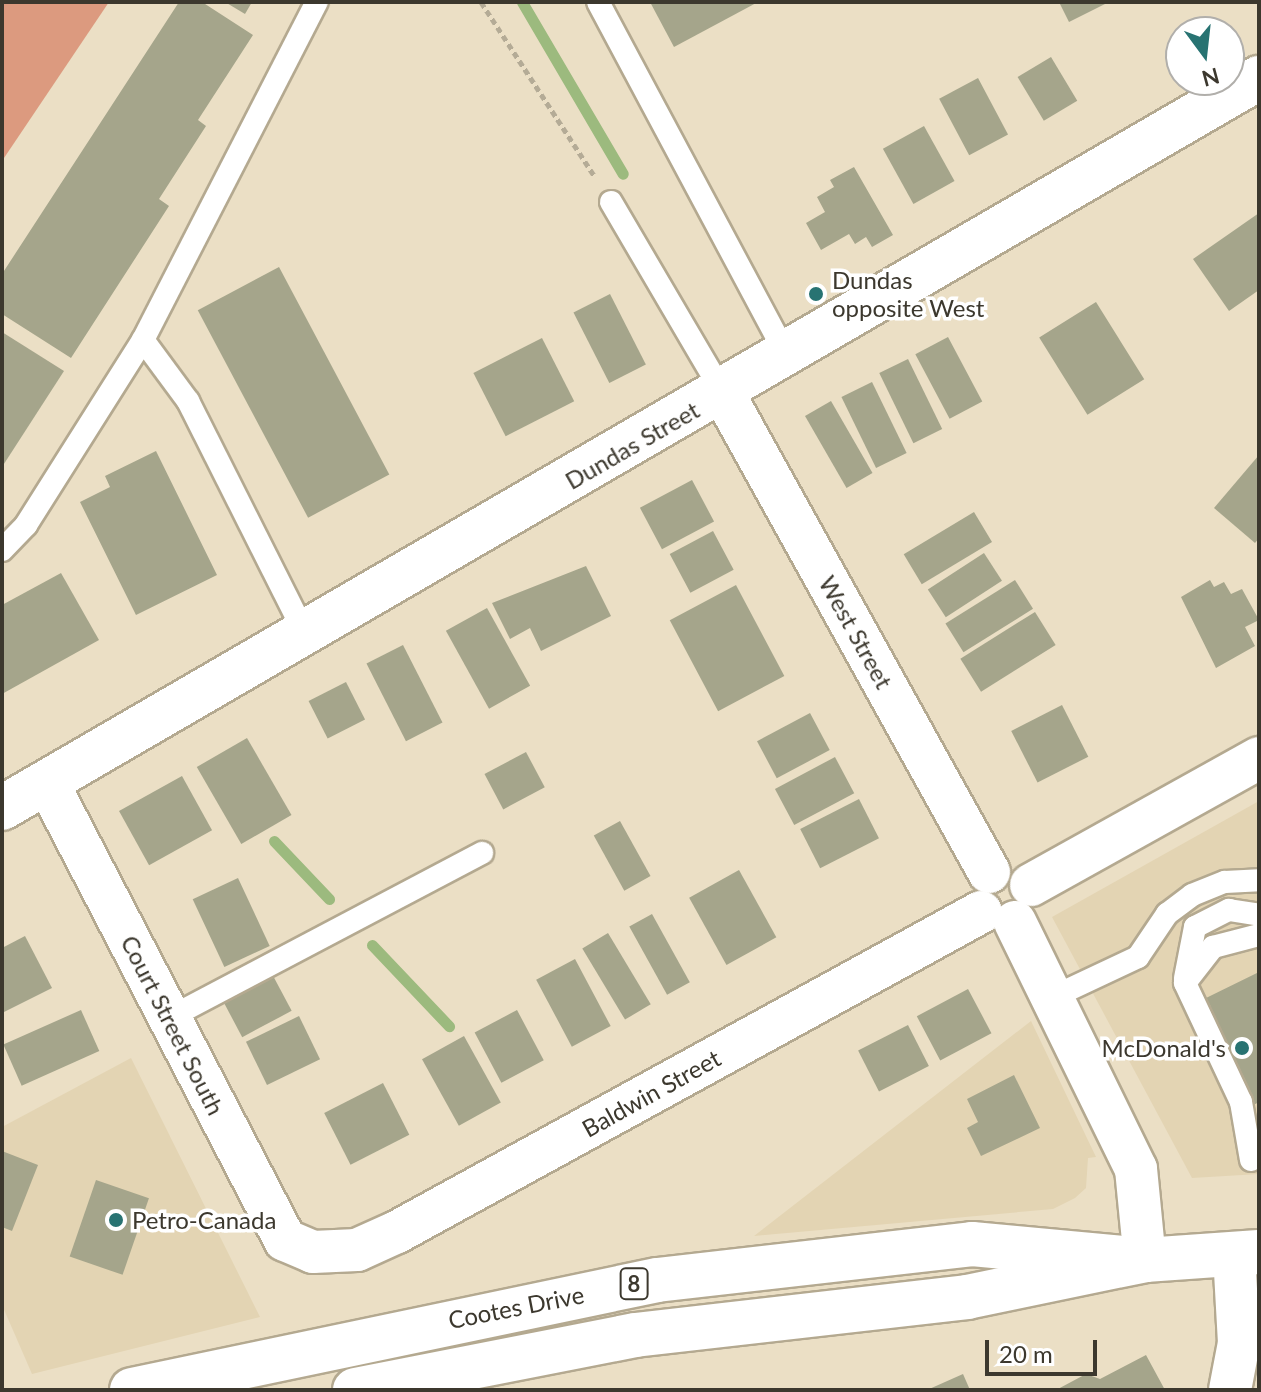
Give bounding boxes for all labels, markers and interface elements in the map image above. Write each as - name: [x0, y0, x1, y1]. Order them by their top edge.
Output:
- north arrow: [1165, 16, 1245, 96]
- text: N: [1199, 62, 1223, 93]
- place label: Dundas opposite West: [832, 266, 985, 322]
- marker: Dundas opposite West: [807, 285, 825, 303]
- street label: Dundas Street: [560, 395, 704, 495]
- street label: West Street: [813, 571, 899, 693]
- street label: Court Street South: [115, 930, 231, 1120]
- place label: McDonald's: [1102, 1034, 1226, 1062]
- marker: McDonald's: [1233, 1039, 1251, 1057]
- street label: Baldwin Street: [577, 1043, 725, 1143]
- place label: Petro-Canada: [132, 1206, 276, 1234]
- marker: Petro-Canada: [107, 1211, 125, 1229]
- road number: 8: [618, 1266, 650, 1302]
- street label: Cootes Drive: [446, 1280, 586, 1334]
- scale bar: [989, 1324, 1101, 1374]
- text: 20 m: [999, 1339, 1053, 1368]

